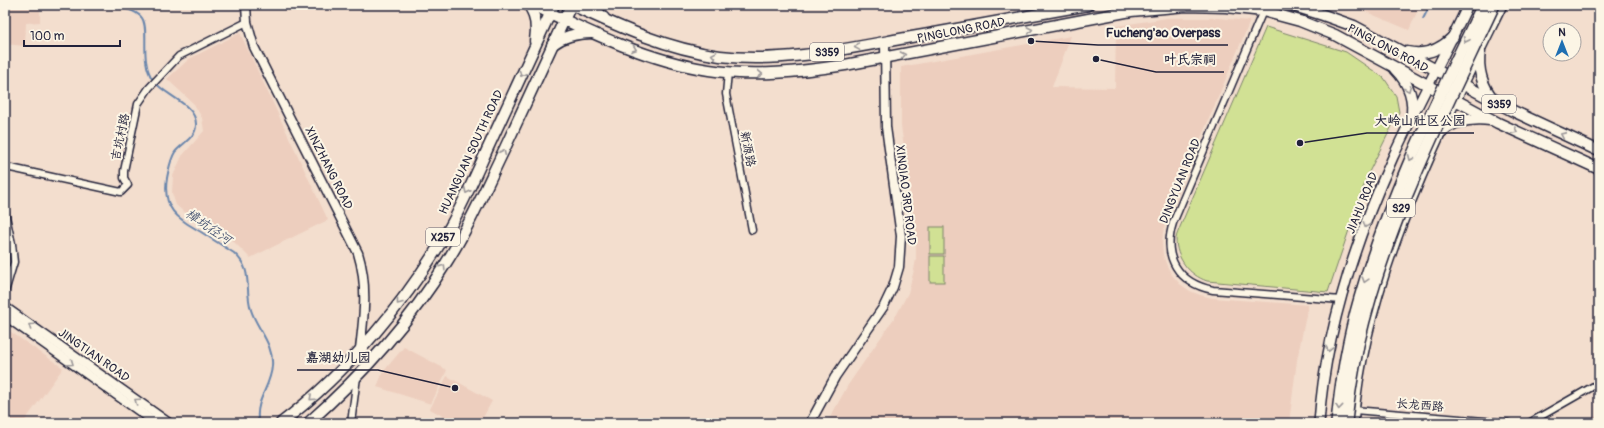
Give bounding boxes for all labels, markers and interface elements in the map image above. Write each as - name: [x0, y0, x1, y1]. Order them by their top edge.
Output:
- street label: PINGLONG ROAD: [916, 15, 1007, 46]
- callout: Fucheng'ao Overpass: [1098, 20, 1228, 45]
- street label: PINGLONG ROAD: [1345, 21, 1431, 76]
- scale bar: [24, 22, 120, 48]
- north arrow: [1542, 22, 1582, 62]
- text: Fucheng'ao Overpass: [1106, 25, 1220, 41]
- one-way arrow: [1027, 26, 1034, 35]
- text: N: [1558, 26, 1566, 39]
- text: 100 m: [30, 29, 65, 44]
- one-way arrow: [1463, 36, 1471, 44]
- one-way arrow: [854, 42, 860, 51]
- road number: S359: [810, 43, 844, 61]
- one-way arrow: [630, 45, 637, 53]
- callout: 叶氏宗祠: [1156, 47, 1224, 72]
- one-way arrow: [711, 51, 717, 59]
- one-way arrow: [900, 51, 906, 59]
- text: 叶氏宗祠: [1164, 52, 1216, 68]
- one-way arrow: [519, 69, 527, 77]
- one-way arrow: [757, 69, 763, 78]
- one-way arrow: [1403, 85, 1411, 93]
- street label: HUANGUAN SOUTH ROAD: [436, 87, 507, 217]
- road number: S359: [1482, 95, 1516, 113]
- callout: 大岭山社区公园: [1367, 108, 1474, 133]
- street label: 吉坑村路: [108, 112, 133, 162]
- text: 大岭山社区公园: [1374, 113, 1466, 129]
- street label: XINZHANG ROAD: [301, 125, 356, 212]
- one-way arrow: [1511, 126, 1518, 134]
- street label: 新源路: [737, 130, 758, 168]
- one-way arrow: [1560, 132, 1568, 140]
- street label: DINGYUAN ROAD: [1157, 136, 1205, 226]
- street label: XINQIAO 3RD ROAD: [892, 144, 919, 246]
- one-way arrow: [498, 149, 506, 156]
- one-way arrow: [1408, 154, 1416, 161]
- street label: JIAHU ROAD: [1343, 170, 1382, 236]
- one-way arrow: [464, 187, 472, 195]
- road number: S29: [1387, 199, 1415, 217]
- water label: 樟坑径河: [182, 206, 236, 249]
- one-way arrow: [1362, 221, 1370, 228]
- road number: X257: [426, 228, 460, 246]
- one-way arrow: [438, 264, 446, 271]
- one-way arrow: [1361, 276, 1370, 283]
- one-way arrow: [397, 297, 404, 304]
- one-way arrow: [28, 323, 35, 331]
- street label: JINGTIAN ROAD: [55, 325, 133, 386]
- callout: 嘉湖幼儿园: [297, 345, 378, 370]
- one-way arrow: [1325, 346, 1333, 352]
- text: 嘉湖幼儿园: [305, 350, 371, 366]
- one-way arrow: [67, 358, 74, 366]
- one-way arrow: [309, 393, 317, 400]
- street label: 长龙西路: [1395, 396, 1445, 415]
- one-way arrow: [134, 398, 141, 405]
- one-way arrow: [1334, 404, 1343, 410]

